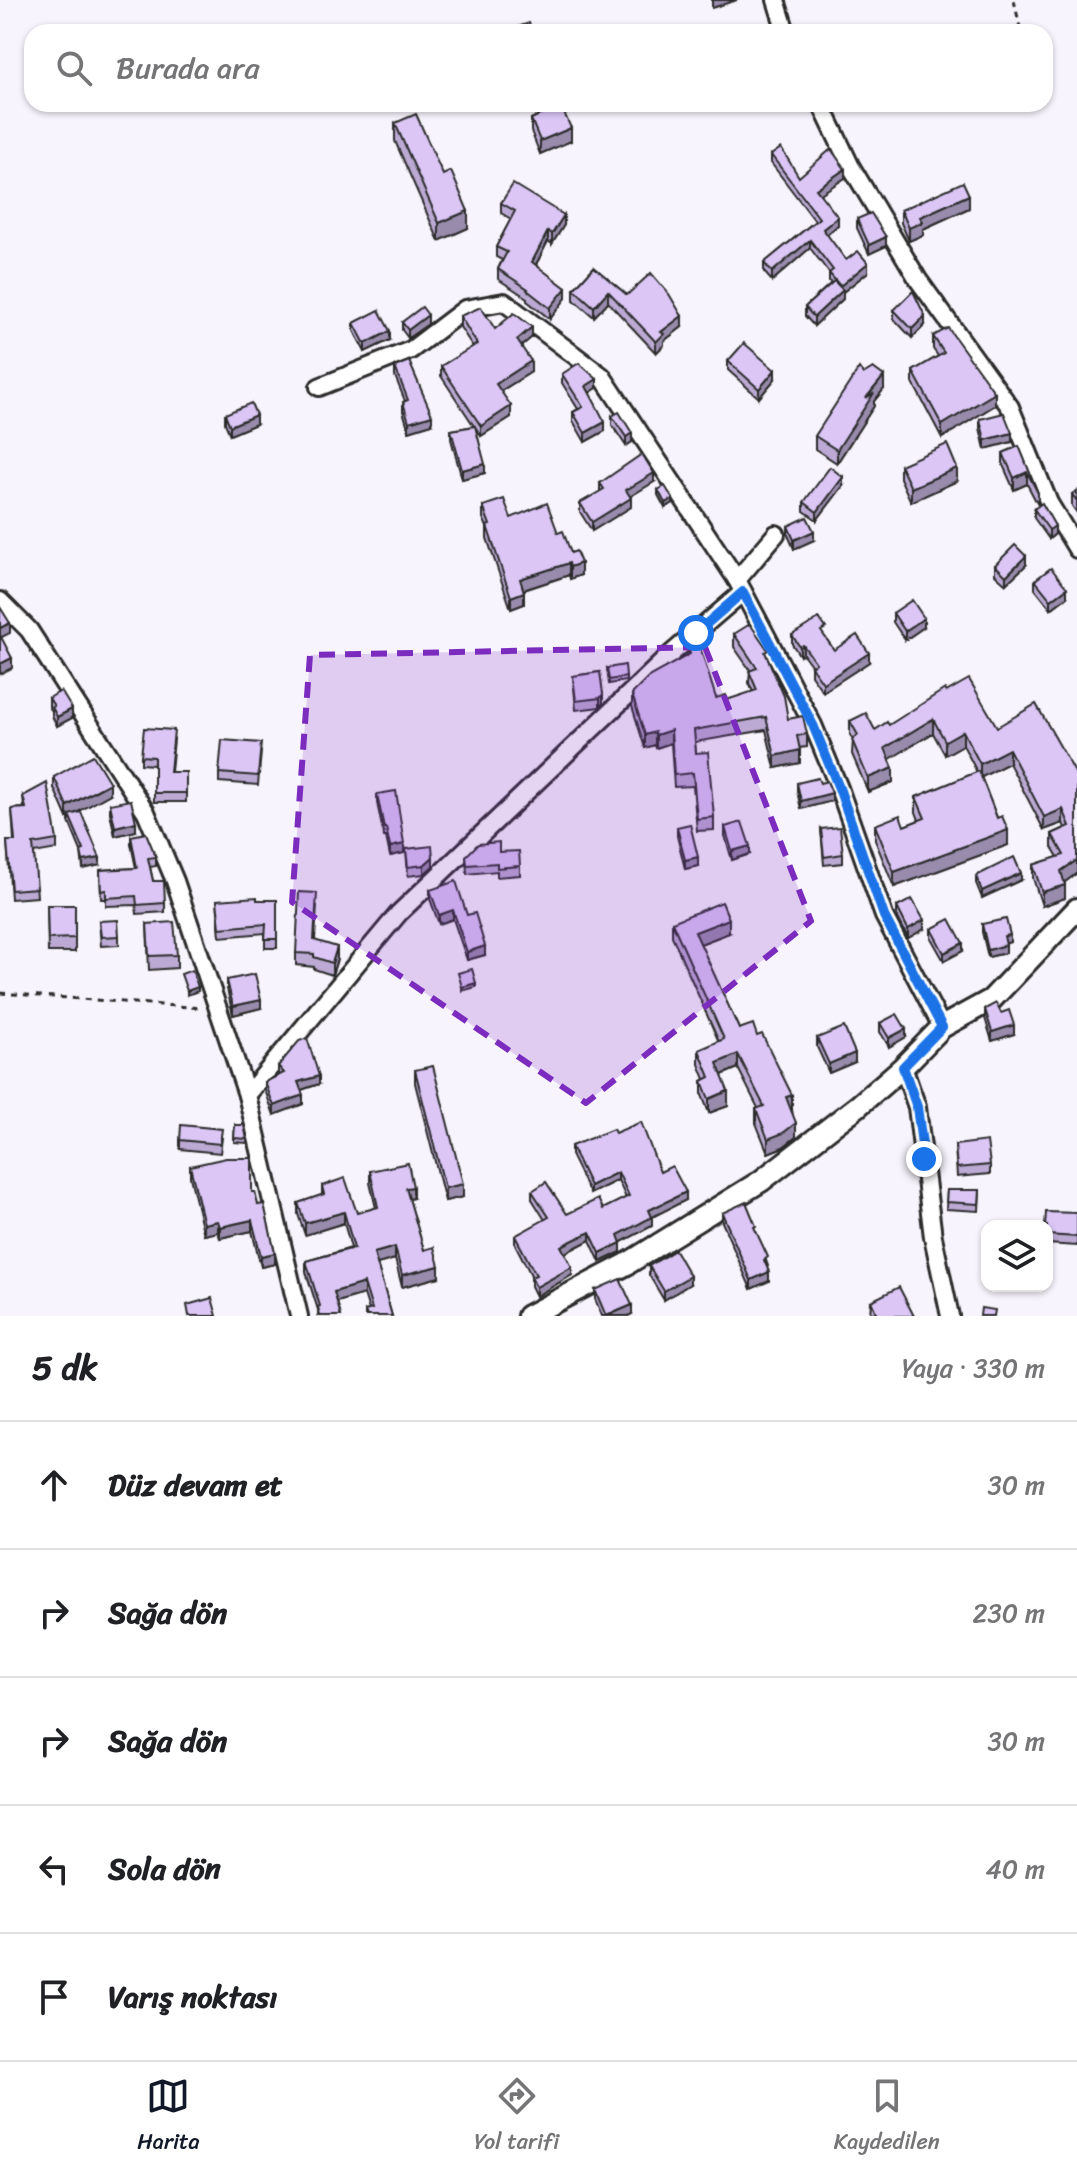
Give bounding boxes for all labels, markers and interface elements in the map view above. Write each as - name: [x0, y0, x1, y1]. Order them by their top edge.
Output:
- search box: [24, 24, 1053, 112]
- text: Burada ara: [116, 41, 259, 95]
- icon: search: [52, 46, 96, 90]
- route start: [678, 615, 714, 651]
- route end: [906, 1141, 942, 1177]
- map controls: [981, 1220, 1053, 1292]
- button: layers: [981, 1220, 1053, 1292]
- text: 5 dk: [32, 1338, 98, 1398]
- text: Yaya · 330 m: [902, 1345, 1045, 1391]
- text: Düz devam et: [108, 1458, 283, 1512]
- text: 30 m: [988, 1462, 1045, 1508]
- icon: ahead: [32, 1463, 76, 1507]
- text: Sağa dön: [108, 1586, 227, 1640]
- text: 230 m: [973, 1590, 1045, 1636]
- icon: right: [32, 1591, 76, 1635]
- text: Sağa dön: [108, 1714, 227, 1768]
- text: 30 m: [988, 1718, 1045, 1764]
- icon: right: [32, 1719, 76, 1763]
- text: Sola dön: [108, 1842, 221, 1896]
- text: 40 m: [986, 1846, 1045, 1892]
- icon: left: [32, 1847, 76, 1891]
- text: Varış noktası: [108, 1970, 278, 2024]
- icon: arrive: [32, 1975, 76, 2019]
- tab: Harita: [137, 2074, 200, 2161]
- tab: Yol tarifi: [474, 2074, 559, 2161]
- tab: Kaydedilen: [834, 2074, 940, 2161]

